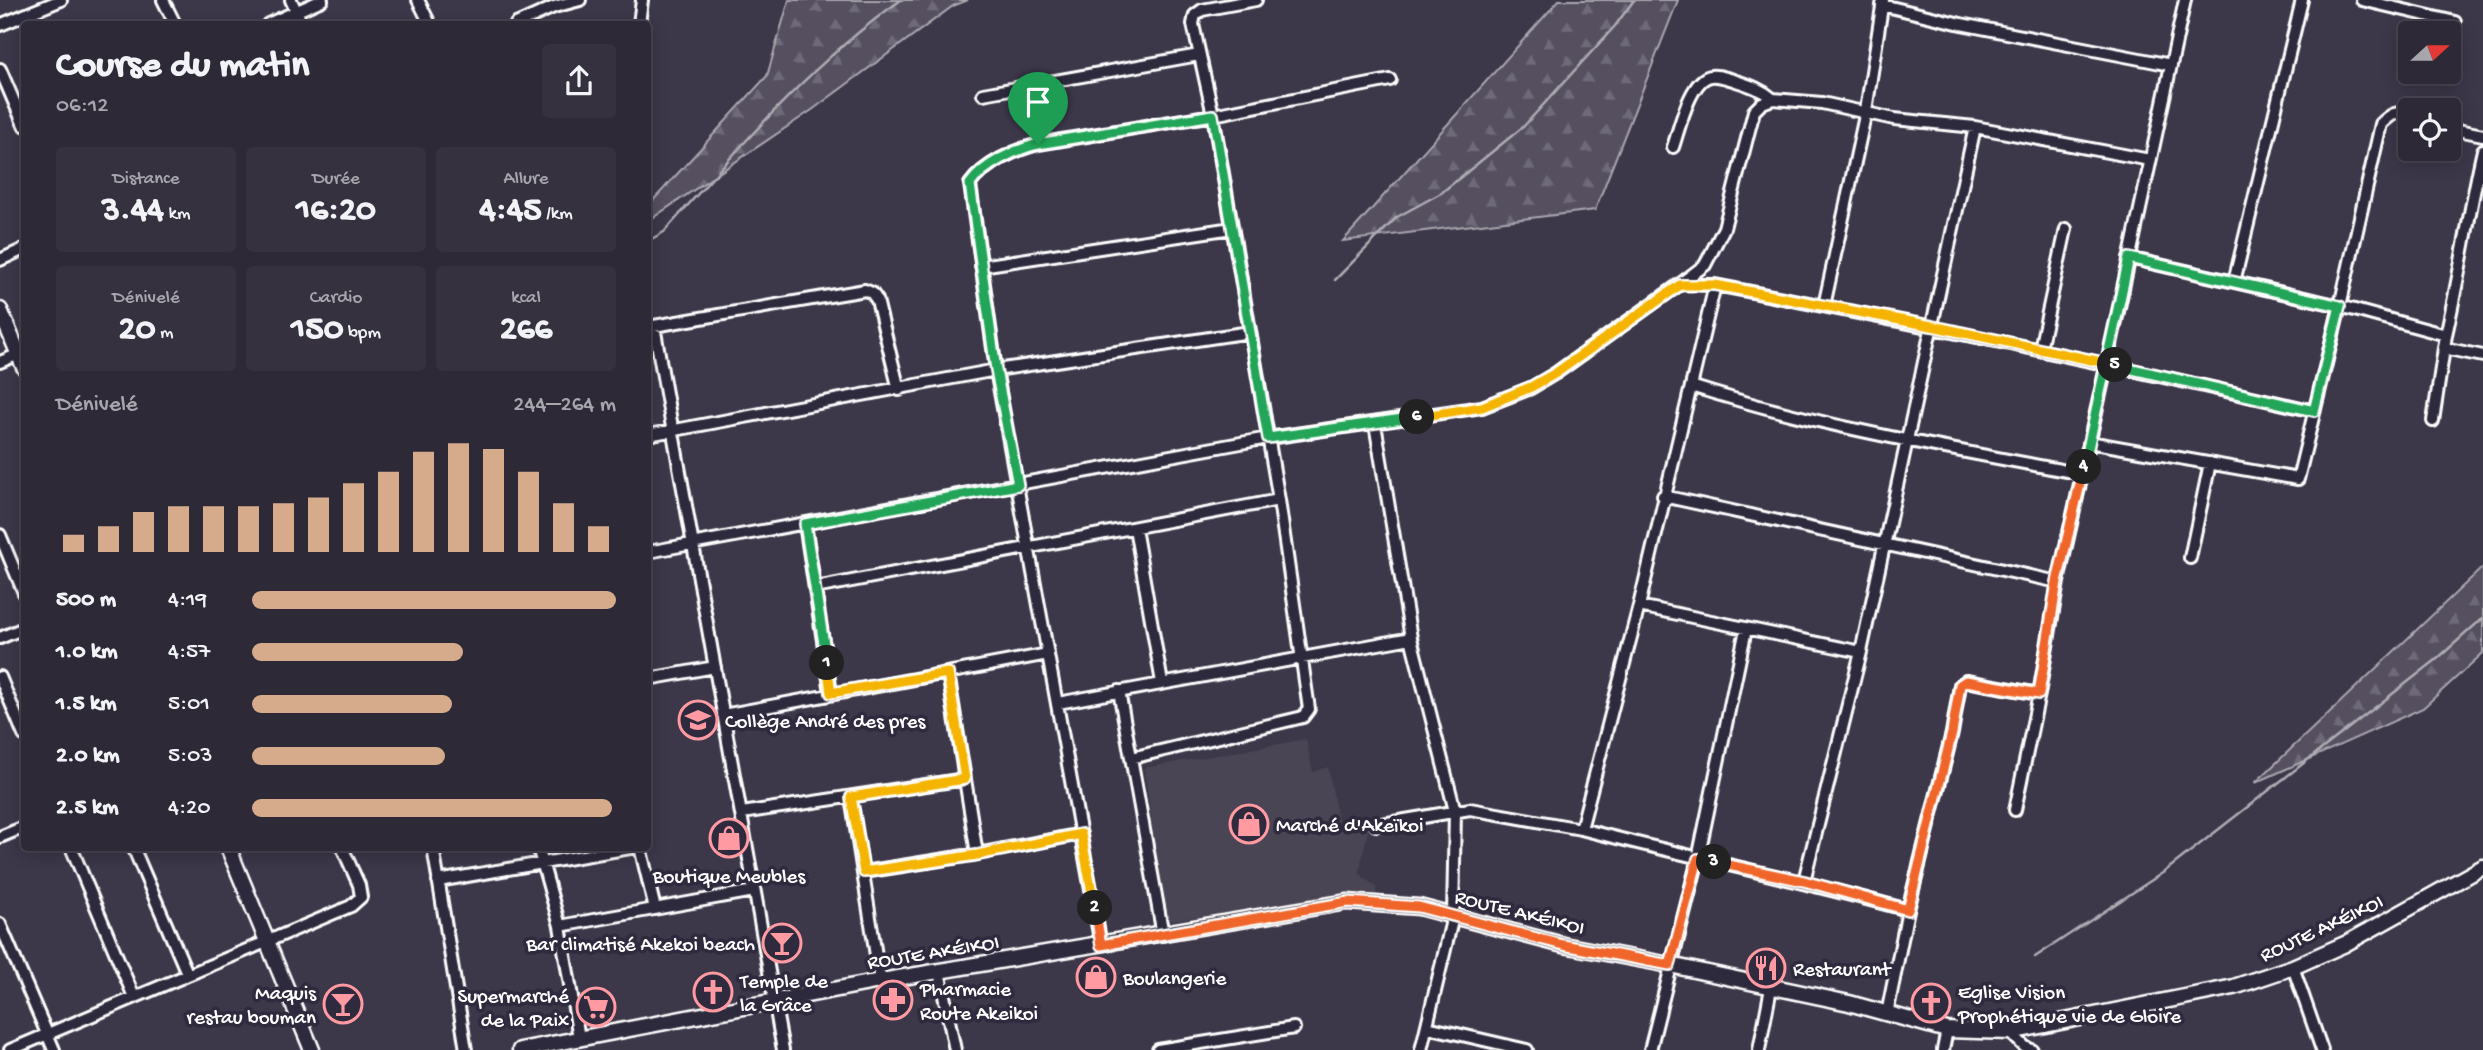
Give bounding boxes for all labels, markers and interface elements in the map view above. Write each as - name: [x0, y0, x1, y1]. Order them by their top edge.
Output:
- north arrow: [2398, 21, 2460, 84]
- map controls: [2398, 21, 2461, 161]
- button: share: [542, 44, 616, 118]
- text: Course du matin: [56, 45, 309, 89]
- pin: [1008, 72, 1068, 144]
- icon: arrive: [1019, 83, 1057, 121]
- text: 06:12: [56, 93, 109, 120]
- button: locate: [2398, 98, 2461, 161]
- text: Distance: [112, 168, 180, 191]
- text: Durée: [312, 168, 360, 191]
- text: Allure: [503, 168, 549, 191]
- text: 3.44: [102, 191, 164, 232]
- text: 16:20: [296, 191, 376, 232]
- text: 4:45: [479, 191, 542, 232]
- text: km: [164, 203, 190, 226]
- text: /km: [542, 203, 573, 226]
- text: Dénivelé: [112, 287, 180, 310]
- text: Cardio: [310, 287, 362, 310]
- text: kcal: [511, 287, 541, 310]
- text: 20: [118, 310, 156, 351]
- text: 150: [291, 310, 344, 351]
- text: 266: [500, 310, 552, 351]
- text: m: [156, 322, 174, 345]
- text: bpm: [344, 322, 381, 345]
- pin: 5: [2098, 348, 2132, 382]
- text: 5: [2110, 353, 2120, 376]
- text: Dénivelé: [56, 392, 138, 419]
- text: 244–264 m: [513, 392, 616, 419]
- pin: 6: [1400, 400, 1434, 434]
- text: 6: [1412, 405, 1421, 428]
- pin: 4: [2066, 449, 2102, 484]
- text: 4: [2079, 455, 2088, 478]
- text: 500 m: [56, 587, 116, 614]
- text: 4:19: [168, 587, 207, 614]
- text: 1.0 km: [56, 639, 118, 666]
- text: 4:57: [168, 639, 210, 666]
- pin: 1: [810, 646, 844, 680]
- text: 1: [823, 651, 830, 674]
- text: 1.5 km: [56, 691, 117, 718]
- text: 5:01: [168, 691, 210, 718]
- school or university icon: Collège André des pres: [677, 699, 719, 741]
- place label: Collège André des pres: [725, 711, 926, 736]
- text: 2.0 km: [56, 743, 120, 770]
- text: 5:03: [168, 743, 212, 770]
- text: 2.5 km: [56, 795, 119, 822]
- text: 4:20: [168, 795, 210, 822]
- shop icon: Marché d'Akeïkoi: [1228, 803, 1270, 845]
- place label: Marché d'Akeïkoi: [1276, 815, 1423, 840]
- shop icon: Boutique Meubles: [708, 817, 750, 859]
- pin: 3: [1696, 844, 1732, 880]
- text: 3: [1709, 850, 1718, 873]
- place label: Boutique Meubles: [652, 866, 806, 891]
- street label: ROUTE AKÉIKOI: [1451, 886, 1587, 943]
- pin: 2: [1078, 890, 1112, 926]
- street label: ROUTE AKÉIKOI: [2257, 891, 2388, 970]
- text: 2: [1090, 896, 1099, 919]
- bar icon: Bar climatisé Akekoi beach: [761, 922, 803, 964]
- street label: ROUTE AKÉIKOI: [866, 932, 1001, 977]
- place label: Bar climatisé Akekoi beach: [525, 934, 755, 959]
- restaurant icon: Restaurant: [1745, 947, 1787, 989]
- shop icon: Boulangerie: [1075, 956, 1117, 998]
- place label: Restaurant: [1793, 959, 1893, 984]
- place label: Boulangerie: [1122, 968, 1228, 993]
- church icon: Temple de la Grâce: [692, 971, 734, 1013]
- place label: Temple de la Grâce: [739, 971, 829, 1020]
- pharmacy icon: Pharmacie Route Akeikoi: [872, 979, 914, 1021]
- place label: Pharmacie Route Akeikoi: [919, 979, 1038, 1028]
- church icon: Eglise Vision Prophétique vie de Gloire: [1910, 982, 1952, 1024]
- place label: Eglise Vision Prophétique vie de Gloire: [1957, 982, 2182, 1031]
- place label: Maquis restau bouman: [187, 983, 317, 1032]
- bar icon: Maquis restau bouman: [322, 983, 364, 1025]
- place label: Supermarché de la Paix: [458, 986, 570, 1035]
- supermarket icon: Supermarché de la Paix: [575, 986, 617, 1028]

